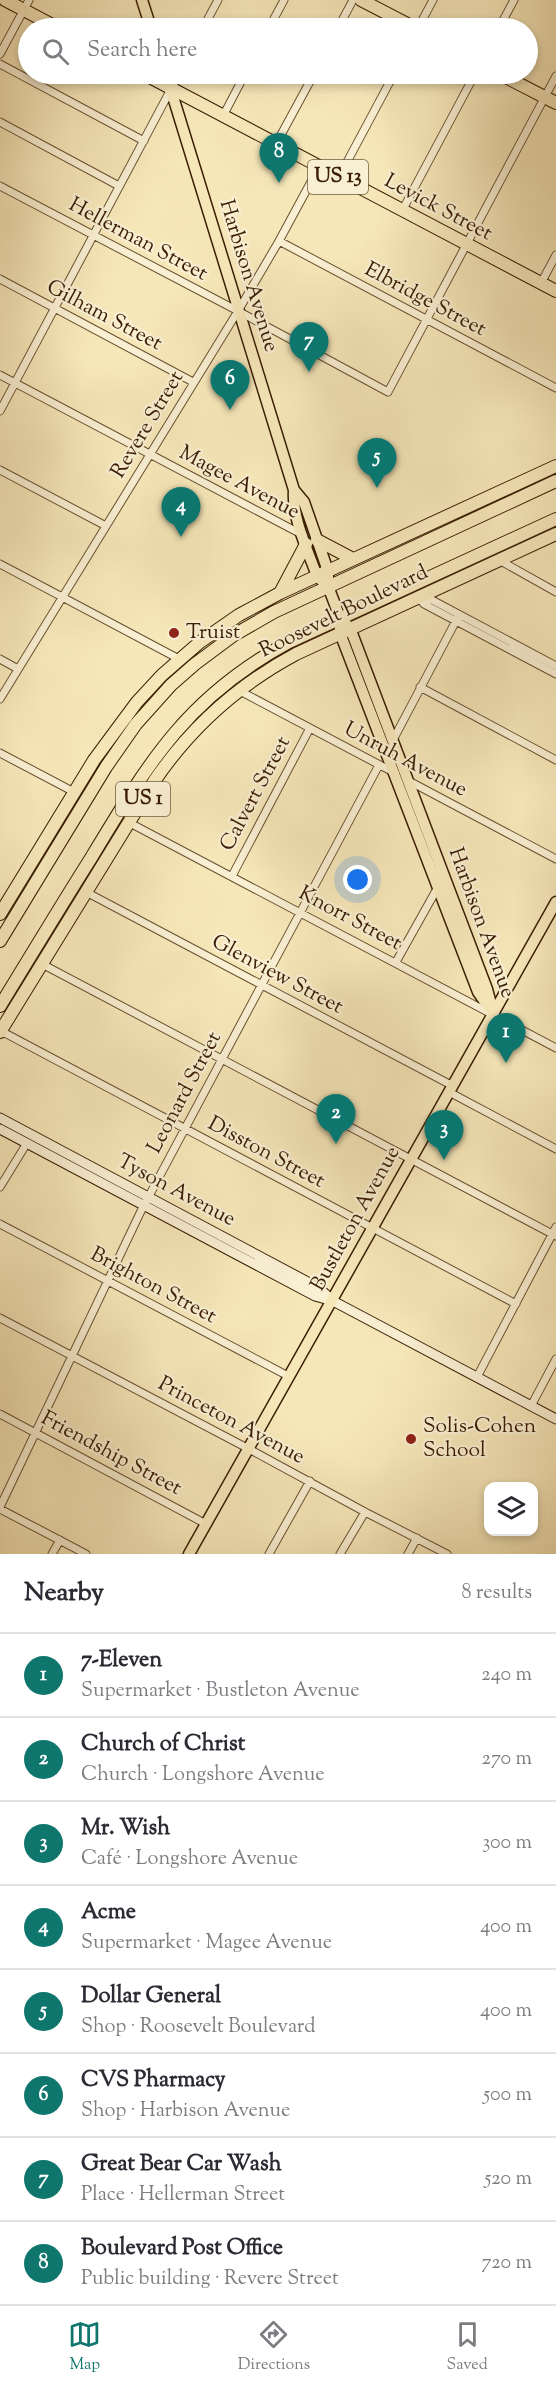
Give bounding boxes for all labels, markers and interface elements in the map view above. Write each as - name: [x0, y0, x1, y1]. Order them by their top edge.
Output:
- search box: [18, 18, 538, 84]
- icon: search: [39, 35, 72, 68]
- text: Search here: [87, 35, 197, 67]
- pin: 8: [260, 134, 298, 183]
- road number: US 13: [308, 160, 368, 194]
- street label: Levick Street: [379, 167, 497, 249]
- street label: Hellerman Street: [63, 191, 213, 289]
- street label: Harbison Avenue: [211, 196, 285, 356]
- street label: Elbridge Street: [359, 255, 491, 345]
- street label: Gilham Street: [41, 273, 167, 359]
- pin: 7: [290, 322, 328, 372]
- pin: 6: [210, 360, 250, 410]
- street label: Revere Street: [104, 366, 192, 484]
- pin: 5: [358, 438, 397, 488]
- street label: Magee Avenue: [173, 439, 305, 527]
- pin: 4: [162, 488, 201, 537]
- street label: Roosevelt Boulevard: [254, 558, 434, 666]
- place label: Truist: [186, 618, 240, 648]
- marker: Truist: [167, 626, 181, 640]
- street label: Unruh Avenue: [338, 715, 472, 805]
- street label: Calvert Street: [213, 731, 299, 857]
- road number: US 1: [116, 782, 170, 816]
- street label: Harbison Avenue: [440, 844, 522, 1002]
- your location: [343, 865, 372, 894]
- street label: Knorr Street: [293, 879, 407, 959]
- street label: Glenview Street: [206, 928, 348, 1022]
- pin: 1: [486, 1014, 526, 1063]
- street label: Leonard Street: [140, 1027, 230, 1159]
- pin: 2: [316, 1094, 356, 1144]
- street label: Disston Street: [202, 1110, 330, 1196]
- pin: 3: [424, 1110, 464, 1160]
- street label: Bustleton Avenue: [304, 1141, 408, 1297]
- street label: Tyson Avenue: [111, 1147, 241, 1235]
- street label: Brighton Street: [85, 1240, 221, 1332]
- street label: Princeton Avenue: [152, 1370, 310, 1472]
- street label: Friendship Street: [35, 1404, 187, 1504]
- place label: Solis-Cohen School: [423, 1412, 536, 1466]
- marker: Solis-Cohen School: [404, 1432, 418, 1446]
- map controls: [484, 1482, 538, 1536]
- button: layers: [484, 1482, 538, 1536]
- text: Nearby: [24, 1575, 104, 1612]
- text: 8 results: [461, 1579, 532, 1608]
- text: 7-Eleven: [81, 1645, 162, 1677]
- text: 1: [40, 1661, 47, 1690]
- text: 240 m: [481, 1661, 532, 1690]
- text: Supermarket · Bustleton Avenue: [81, 1677, 359, 1706]
- text: Church of Christ: [81, 1729, 245, 1761]
- text: 2: [39, 1745, 48, 1774]
- text: 270 m: [482, 1745, 532, 1774]
- text: Church · Longshore Avenue: [81, 1761, 325, 1790]
- text: Mr. Wish: [81, 1813, 170, 1845]
- text: 3: [39, 1829, 48, 1858]
- text: 300 m: [482, 1829, 532, 1858]
- text: Café · Longshore Avenue: [81, 1845, 298, 1874]
- text: Acme: [81, 1897, 136, 1929]
- text: 4: [38, 1913, 49, 1942]
- text: 400 m: [480, 1913, 532, 1942]
- text: Supermarket · Magee Avenue: [81, 1929, 332, 1958]
- text: Dollar General: [81, 1981, 221, 2013]
- text: 5: [40, 1997, 47, 2026]
- text: 400 m: [480, 1997, 532, 2026]
- text: Shop · Roosevelt Boulevard: [81, 2013, 316, 2042]
- text: CVS Pharmacy: [81, 2065, 225, 2097]
- text: 6: [39, 2081, 48, 2110]
- text: 500 m: [483, 2081, 532, 2110]
- text: Shop · Harbison Avenue: [81, 2097, 290, 2126]
- text: Great Bear Car Wash: [81, 2149, 282, 2181]
- text: 7: [38, 2165, 49, 2194]
- text: 520 m: [484, 2165, 532, 2194]
- text: Place · Hellerman Street: [81, 2181, 285, 2210]
- text: Boulevard Post Office: [81, 2233, 283, 2265]
- text: 8: [39, 2249, 49, 2278]
- text: 720 m: [481, 2249, 532, 2278]
- text: Public building · Revere Street: [81, 2265, 339, 2294]
- tab: Map: [68, 2318, 101, 2377]
- tab: Directions: [238, 2318, 310, 2377]
- tab: Saved: [447, 2318, 488, 2377]

